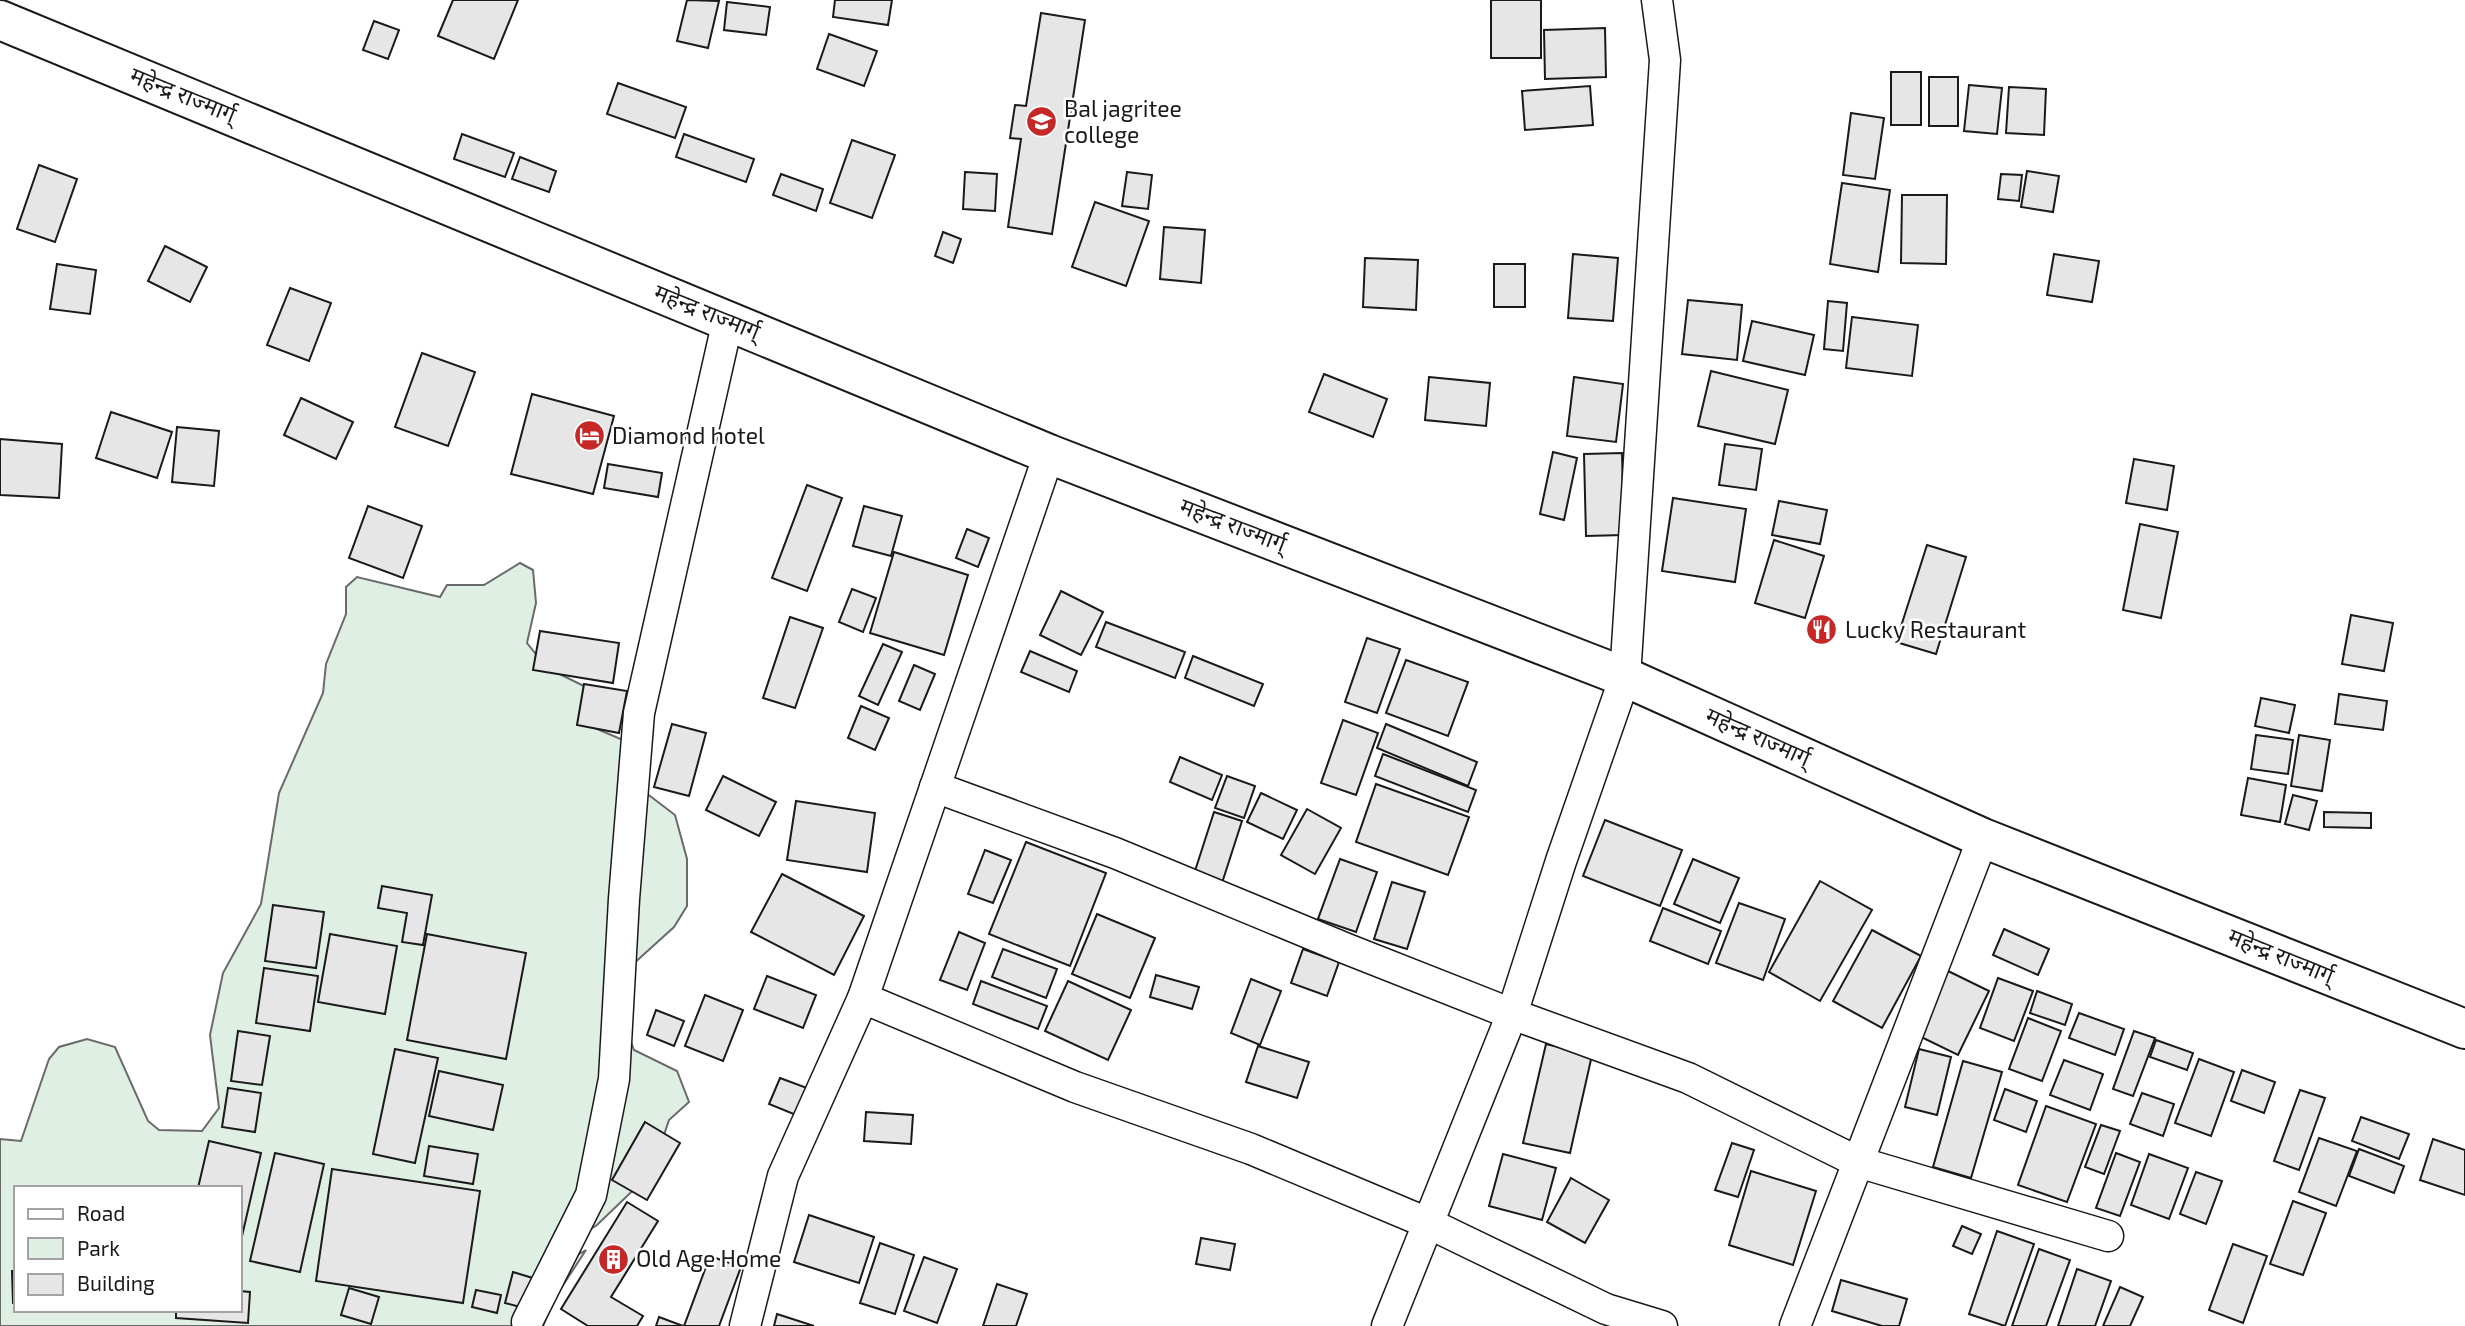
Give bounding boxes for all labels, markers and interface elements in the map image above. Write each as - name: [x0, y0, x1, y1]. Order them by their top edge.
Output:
- street label: महेन्द्र राज्मार्ग्: [126, 60, 244, 130]
- place label: Bal jagritee college: [1064, 94, 1182, 148]
- school or university icon: Bal jagritee college: [1024, 105, 1058, 139]
- street label: महेन्द्र राज्मार्ग्: [650, 277, 768, 347]
- hotel icon: Diamond hotel: [572, 419, 606, 453]
- place label: Diamond hotel: [612, 421, 765, 449]
- street label: महेन्द्र राज्मार्ग्: [1176, 491, 1294, 559]
- restaurant icon: Lucky Restaurant: [1805, 613, 1839, 647]
- place label: Lucky Restaurant: [1845, 615, 2027, 643]
- street label: महेन्द्र राज्मार्ग्: [1701, 701, 1819, 774]
- street label: महेन्द्र राज्मार्ग्: [2224, 921, 2342, 991]
- legend: [14, 1186, 242, 1312]
- text: Road: [77, 1200, 125, 1225]
- text: Park: [77, 1235, 120, 1260]
- building icon: Old Age Home: [596, 1242, 630, 1276]
- place label: Old Age Home: [636, 1244, 781, 1272]
- text: Building: [77, 1270, 155, 1295]

